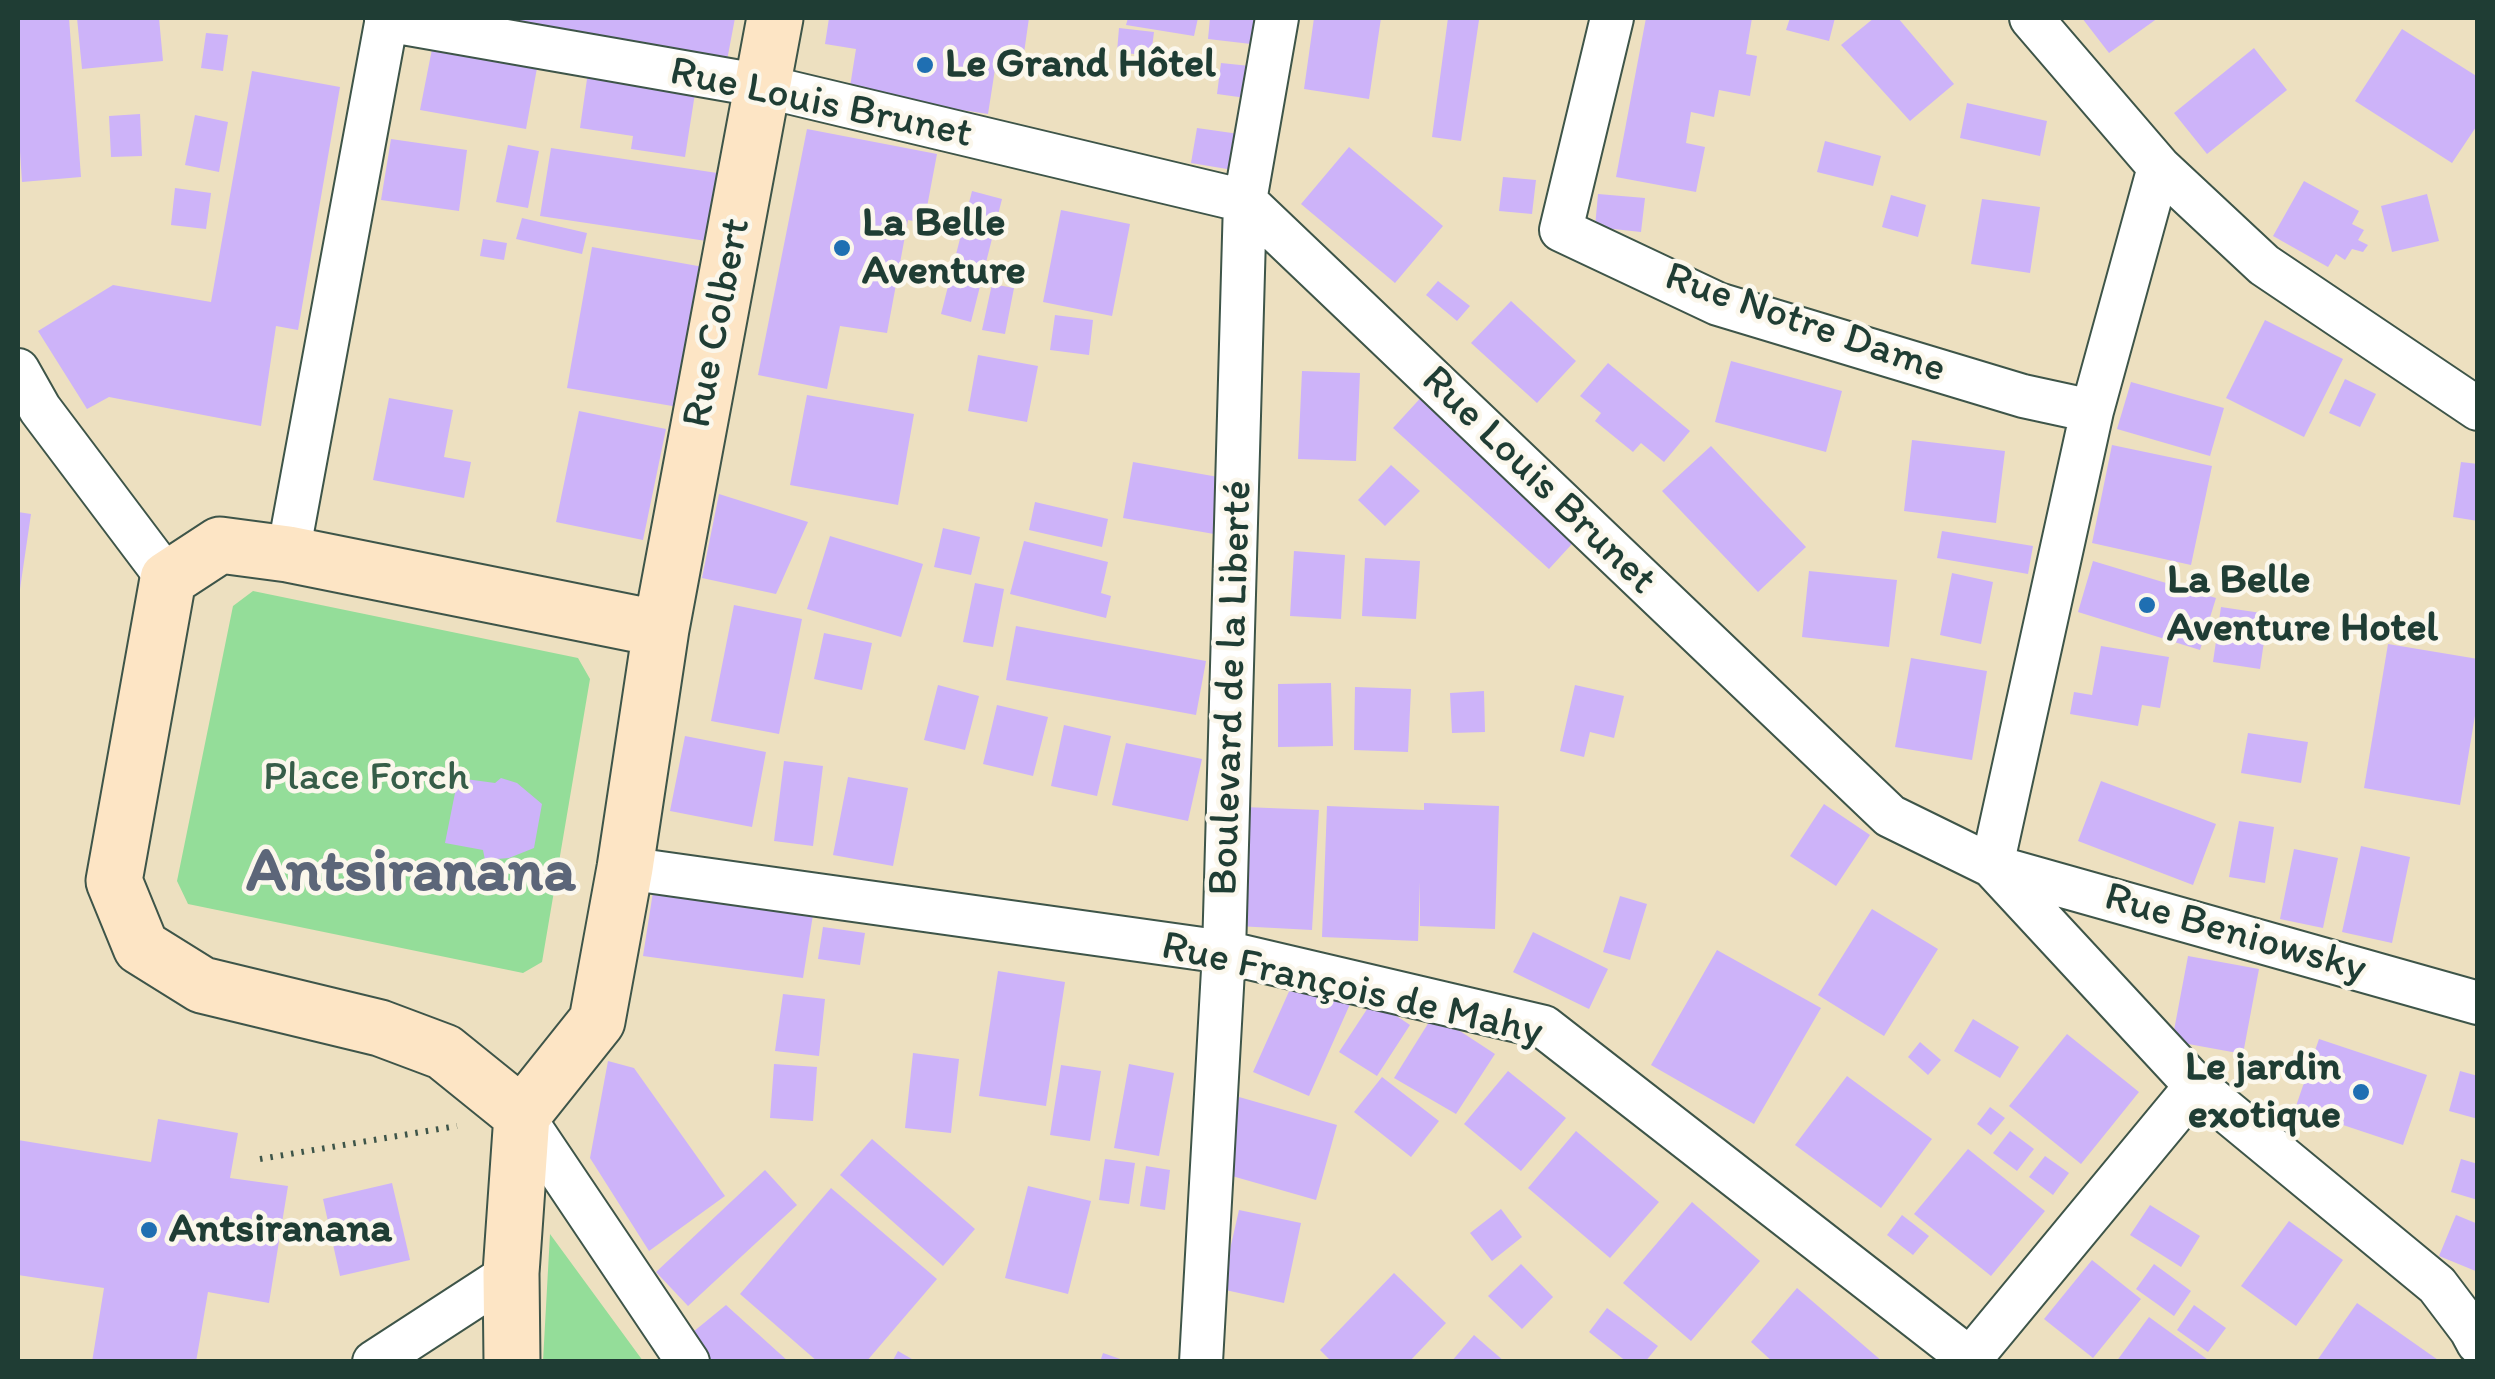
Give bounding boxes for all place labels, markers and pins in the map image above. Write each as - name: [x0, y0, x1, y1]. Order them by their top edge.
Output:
- place label: Le Grand Hôtel: [945, 40, 1216, 90]
- marker: Le Grand Hôtel: [914, 54, 936, 76]
- place label: La Belle Aventure: [862, 199, 1026, 298]
- marker: La Belle Aventure: [831, 237, 853, 259]
- place label: La Belle Aventure Hotel: [2167, 556, 2438, 654]
- marker: La Belle Aventure Hotel: [2136, 594, 2158, 616]
- place label: Le jardin exotique: [2185, 1043, 2341, 1142]
- marker: Le jardin exotique: [2350, 1081, 2372, 1103]
- place label: Antsiranana: [169, 1205, 392, 1255]
- marker: Antsiranana: [138, 1219, 160, 1241]

